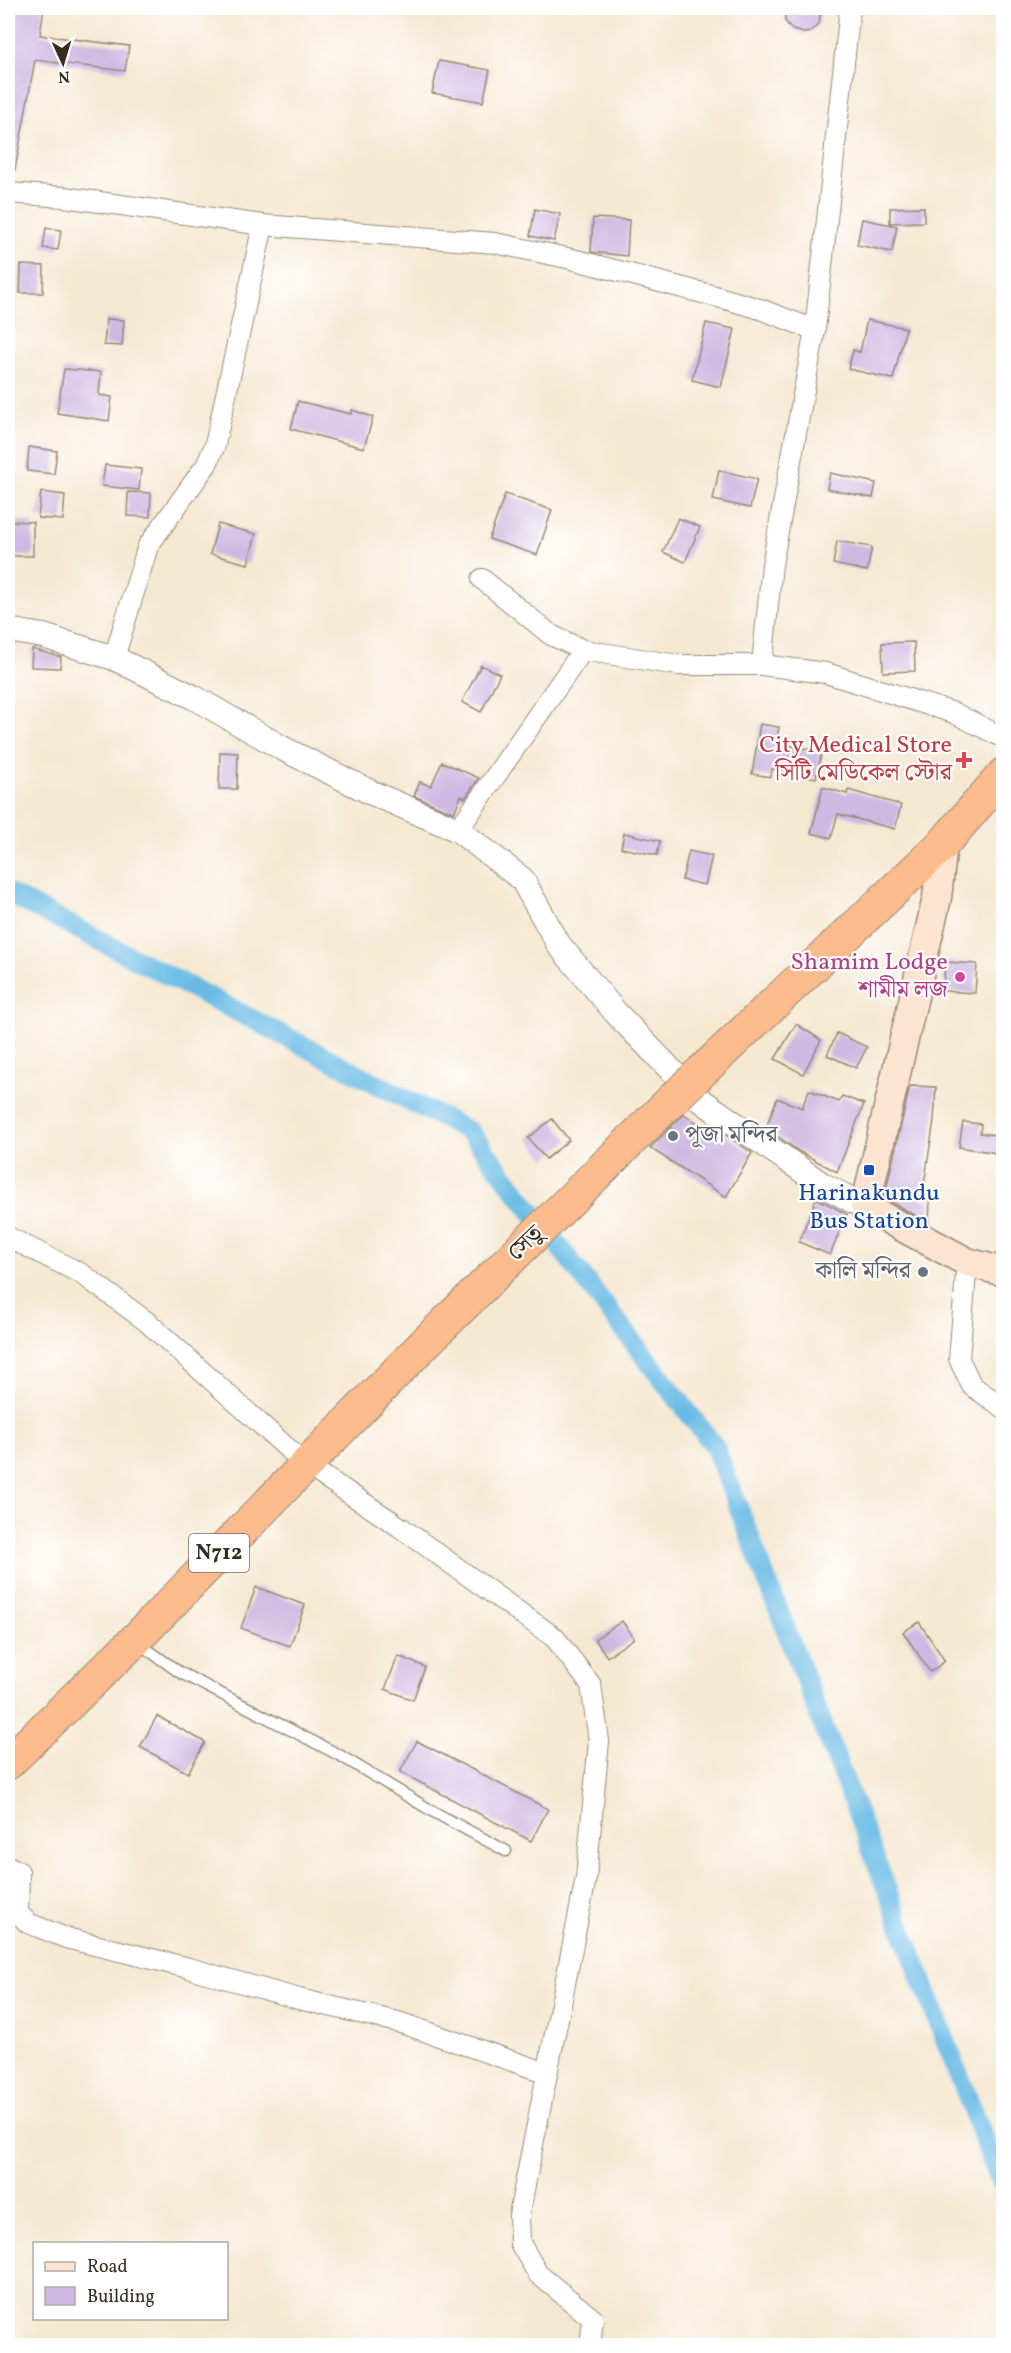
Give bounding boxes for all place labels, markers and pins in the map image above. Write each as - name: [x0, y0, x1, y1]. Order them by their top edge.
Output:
- place label: City Medical Store সিটি মেডিকেল স্টোর: [759, 729, 953, 791]
- marker: City Medical Store সিটি মেডিকেল স্টোর: [957, 753, 971, 767]
- place label: Shamim Lodge শামীম লজ: [791, 946, 949, 1008]
- marker: Shamim Lodge শামীম লজ: [953, 970, 967, 984]
- place label: পূজা মন্দির: [685, 1119, 778, 1153]
- marker: পূজা মন্দির: [666, 1129, 680, 1143]
- marker: Harinakundu Bus Station: [862, 1163, 876, 1177]
- place label: Harinakundu Bus Station: [798, 1177, 940, 1239]
- place label: কালি মন্দির: [814, 1255, 912, 1289]
- marker: কালি মন্দির: [916, 1265, 930, 1279]

